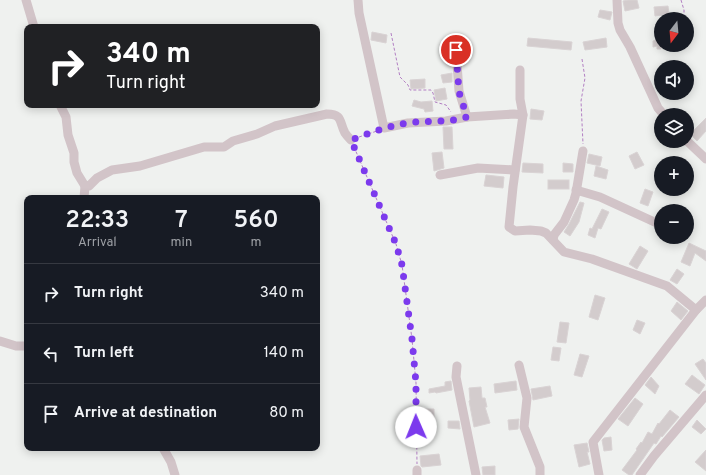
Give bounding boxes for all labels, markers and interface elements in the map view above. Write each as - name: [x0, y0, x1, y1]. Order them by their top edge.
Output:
- north arrow: [654, 12, 694, 52]
- map controls: [654, 12, 694, 244]
- pin: [439, 33, 473, 67]
- text: 340 m: [106, 37, 191, 73]
- icon: arrive: [445, 39, 467, 61]
- icon: right: [40, 40, 92, 92]
- button: sound: [654, 60, 694, 100]
- text: Turn right: [106, 72, 186, 95]
- button: layers: [654, 108, 694, 148]
- button: +: [654, 156, 694, 196]
- button: −: [654, 204, 694, 244]
- text: 22:33: [65, 206, 129, 236]
- text: 7: [175, 206, 188, 236]
- text: 560: [234, 206, 279, 236]
- text: Arrival: [78, 235, 117, 251]
- text: min: [171, 235, 192, 251]
- text: m: [251, 235, 262, 251]
- icon: right: [40, 283, 62, 305]
- text: Turn right: [74, 284, 143, 303]
- text: 340 m: [260, 284, 304, 303]
- icon: left: [40, 343, 62, 365]
- text: Turn left: [74, 344, 134, 363]
- text: 140 m: [264, 344, 304, 363]
- icon: arrive: [40, 403, 62, 425]
- text: Arrive at destination: [74, 404, 217, 423]
- text: 80 m: [269, 404, 304, 423]
- position arrow: [395, 406, 437, 448]

